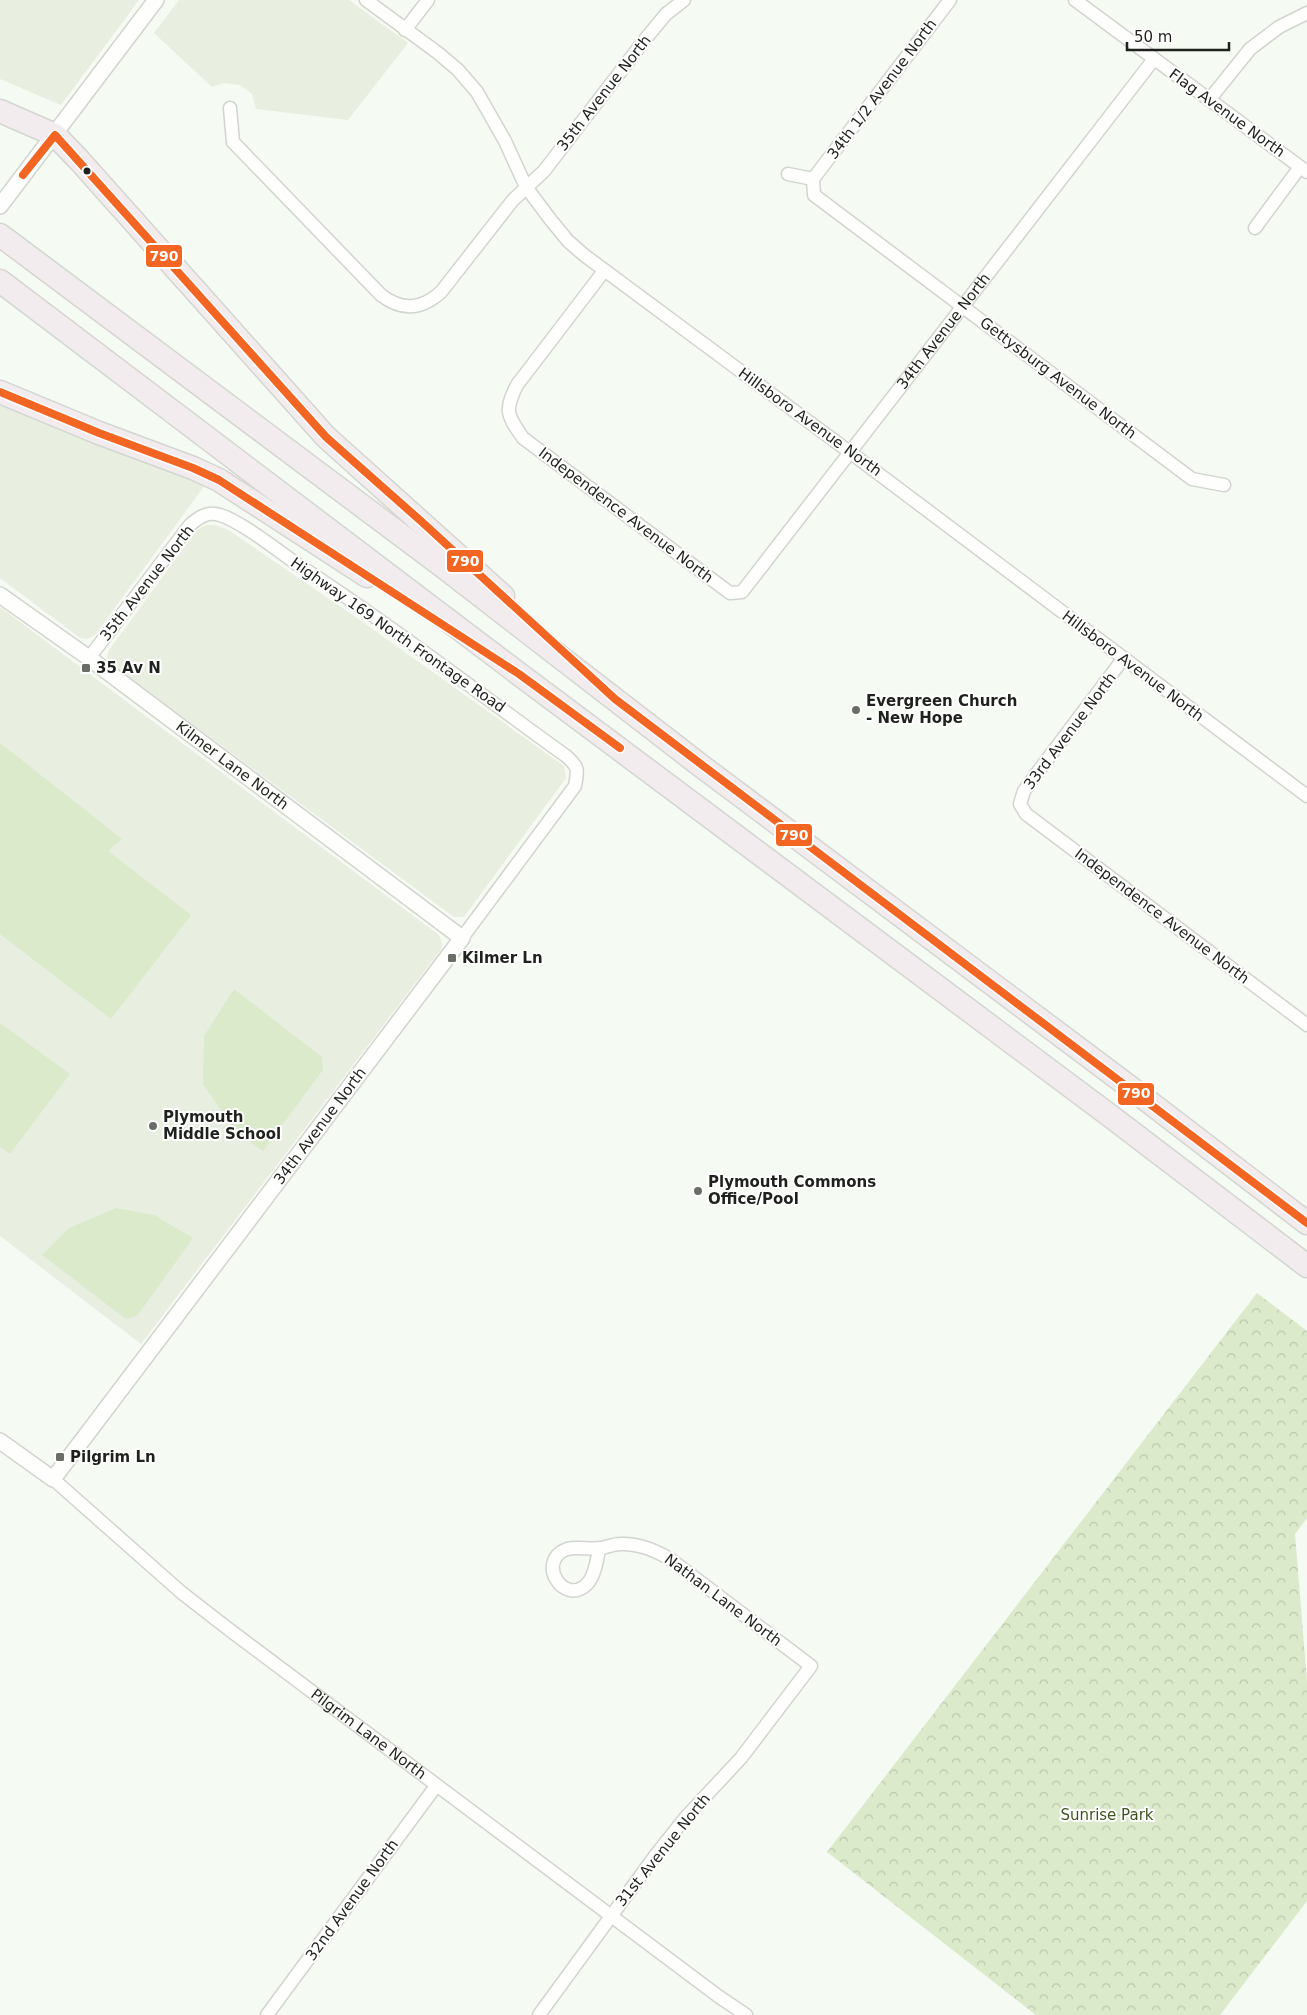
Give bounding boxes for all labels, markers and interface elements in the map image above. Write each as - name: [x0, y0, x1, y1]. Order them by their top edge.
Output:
- street label: 34th 1/2 Avenue North: [823, 15, 941, 163]
- scale bar: [1127, 20, 1230, 52]
- text: 50 m: [1134, 28, 1172, 46]
- street label: 35th Avenue North: [553, 32, 655, 154]
- street label: Flag Avenue North: [1166, 65, 1288, 161]
- unlabelled marker: [82, 166, 92, 176]
- line badge: 790: [145, 244, 183, 268]
- text: 790: [149, 248, 179, 264]
- street label: 34th Avenue North: [893, 270, 994, 393]
- street label: Gettysburg Avenue North: [976, 313, 1140, 443]
- street label: Hillsboro Avenue North: [735, 364, 885, 480]
- street label: Independence Avenue North: [535, 443, 717, 587]
- street label: 35th Avenue North: [96, 522, 198, 644]
- line badge: 790: [446, 549, 484, 573]
- text: 790: [450, 553, 480, 569]
- street label: Highway 169 North Frontage Road: [287, 554, 509, 716]
- street label: Hillsboro Avenue North: [1059, 607, 1207, 725]
- place label: 35 Av N: [96, 659, 161, 677]
- marker: 35 Av N: [80, 662, 92, 674]
- street label: 33rd Avenue North: [1020, 669, 1120, 793]
- place label: Evergreen Church - New Hope: [866, 692, 1017, 727]
- marker: Evergreen Church - New Hope: [850, 704, 862, 716]
- street label: Kilmer Lane North: [172, 717, 292, 813]
- line badge: 790: [775, 823, 813, 847]
- text: 790: [779, 827, 809, 843]
- street label: Independence Avenue North: [1071, 844, 1253, 988]
- place label: Kilmer Ln: [462, 949, 543, 967]
- marker: Kilmer Ln: [446, 952, 458, 964]
- street label: 34th Avenue North: [270, 1064, 370, 1188]
- line badge: 790: [1117, 1082, 1155, 1106]
- text: 790: [1121, 1085, 1151, 1101]
- place label: Plymouth Middle School: [163, 1108, 281, 1143]
- marker: Plymouth Middle School: [147, 1120, 159, 1132]
- place label: Plymouth Commons Office/Pool: [708, 1173, 876, 1208]
- marker: Plymouth Commons Office/Pool: [692, 1185, 704, 1197]
- place label: Pilgrim Ln: [70, 1448, 156, 1466]
- marker: Pilgrim Ln: [54, 1451, 66, 1463]
- street label: Nathan Lane North: [661, 1550, 785, 1650]
- street label: Pilgrim Lane North: [307, 1685, 430, 1783]
- street label: 31st Avenue North: [612, 1790, 714, 1910]
- park label: Sunrise Park: [1060, 1806, 1154, 1824]
- street label: 32nd Avenue North: [302, 1836, 402, 1964]

